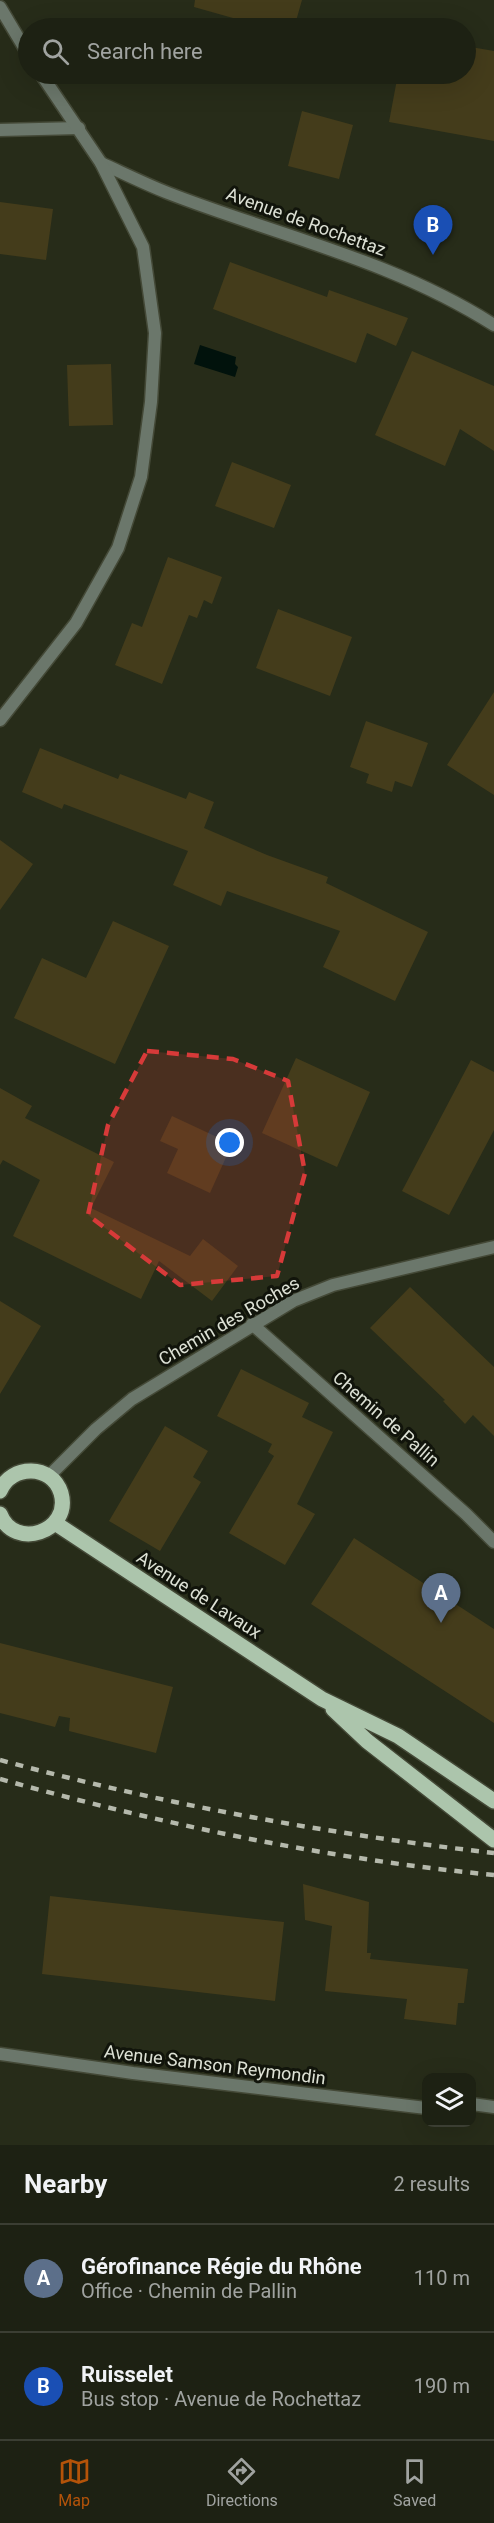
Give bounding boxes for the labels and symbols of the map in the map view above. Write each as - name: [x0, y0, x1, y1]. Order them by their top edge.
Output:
- street label: Avenue de Rochettaz: [224, 183, 389, 260]
- pin: B: [414, 206, 452, 255]
- your location: [215, 1128, 244, 1157]
- street label: Chemin des Roches: [155, 1272, 303, 1369]
- street label: Chemin de Pallin: [329, 1367, 444, 1471]
- street label: Avenue de Lavaux: [133, 1547, 265, 1643]
- pin: A: [422, 1574, 460, 1623]
- street label: Avenue Samson Reymondin: [103, 2040, 327, 2089]

